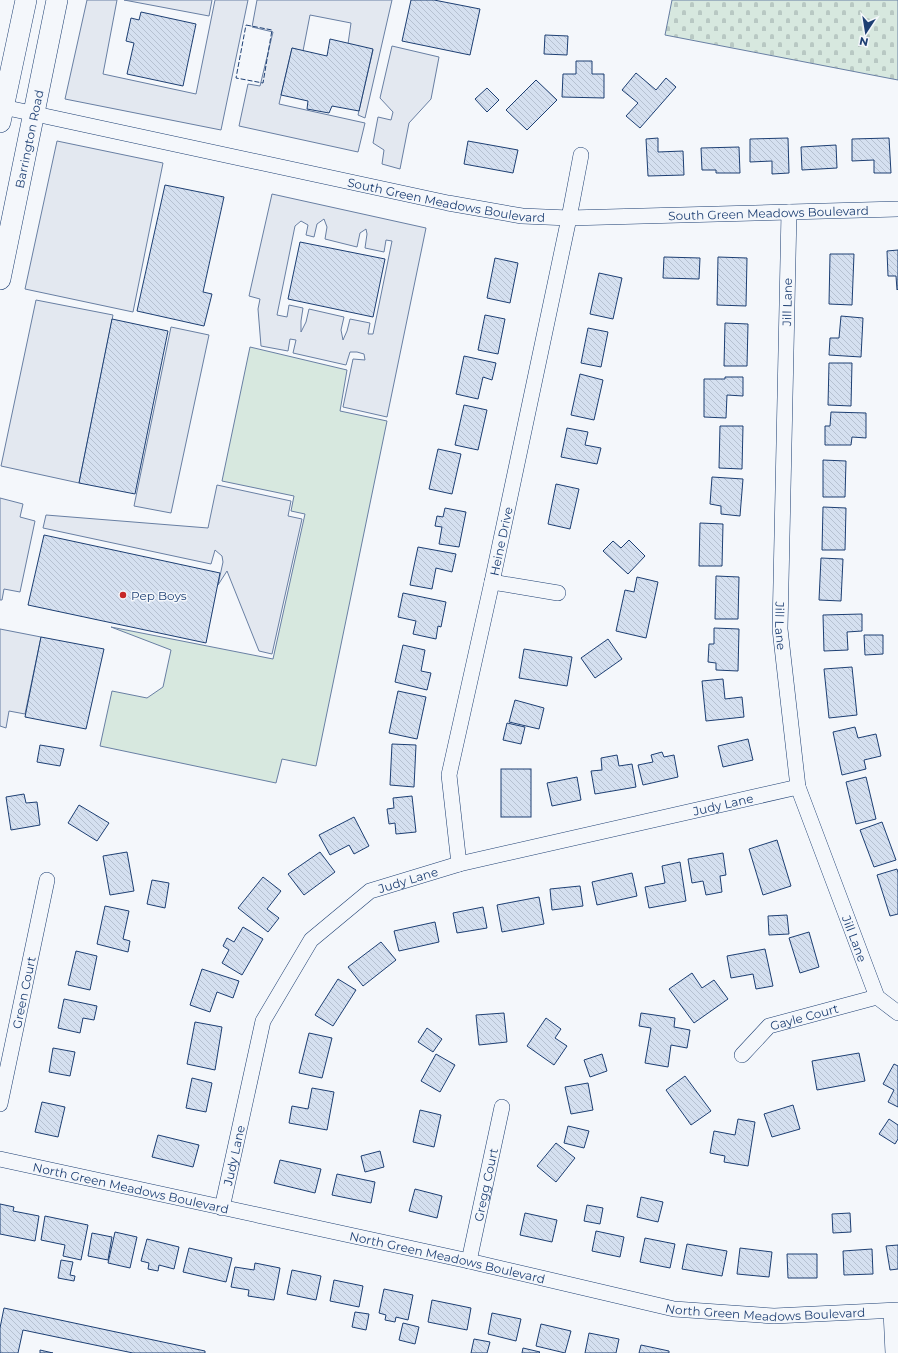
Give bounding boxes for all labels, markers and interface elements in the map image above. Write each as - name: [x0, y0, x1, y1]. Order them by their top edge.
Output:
- north arrow: [846, 12, 886, 52]
- text: N: [858, 34, 870, 50]
- street label: Barrington Road: [11, 88, 46, 189]
- street label: South Green Meadows Boulevard: [346, 174, 545, 224]
- street label: South Green Meadows Boulevard: [668, 202, 869, 223]
- street label: Jill Lane: [779, 278, 795, 327]
- street label: Heine Drive: [486, 505, 515, 577]
- place label: Pep Boys: [131, 588, 187, 603]
- marker: Pep Boys: [118, 590, 128, 600]
- street label: Jill Lane: [772, 601, 790, 651]
- street label: Judy Lane: [690, 790, 755, 818]
- street label: Judy Lane: [375, 863, 440, 896]
- street label: Jill Lane: [839, 912, 871, 964]
- street label: Green Court: [9, 955, 38, 1030]
- street label: Gayle Court: [768, 1000, 840, 1033]
- street label: Judy Lane: [219, 1124, 247, 1188]
- street label: Gregg Court: [470, 1147, 501, 1223]
- street label: North Green Meadows Boulevard: [32, 1159, 230, 1216]
- street label: North Green Meadows Boulevard: [348, 1228, 547, 1286]
- street label: North Green Meadows Boulevard: [664, 1300, 866, 1324]

